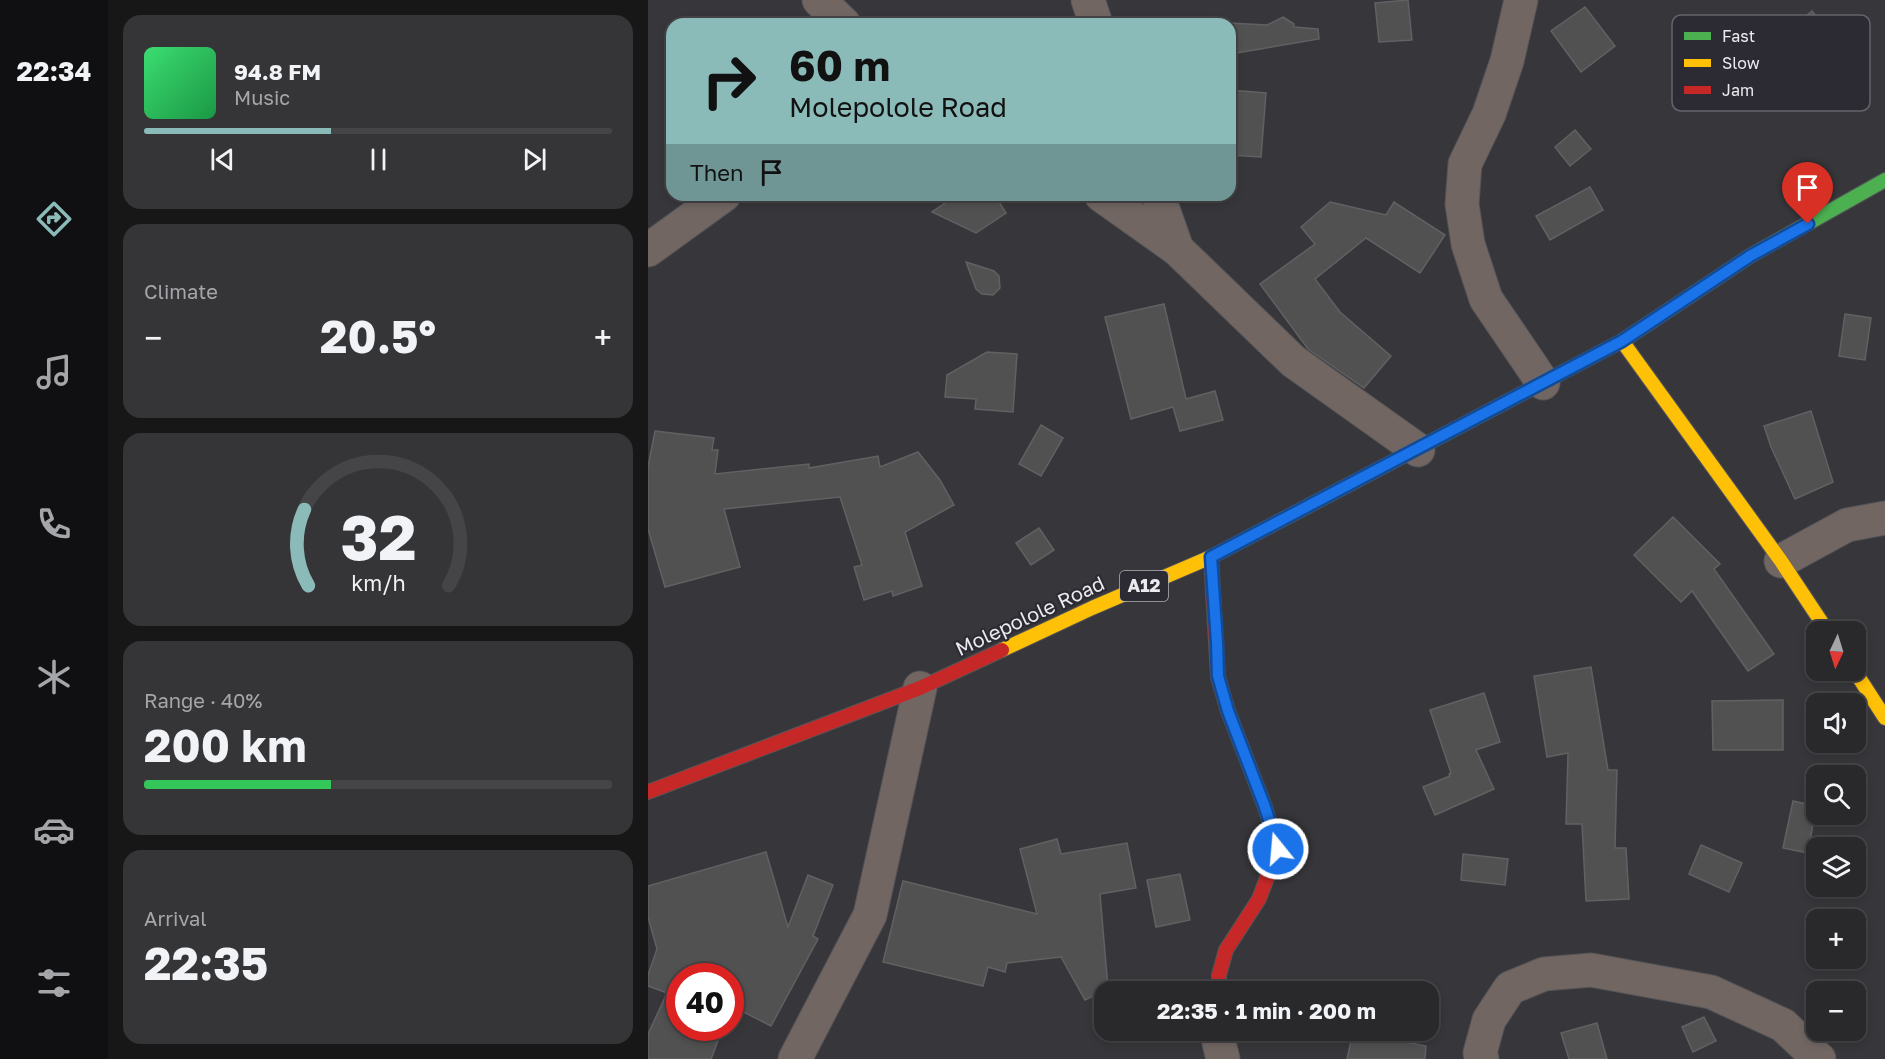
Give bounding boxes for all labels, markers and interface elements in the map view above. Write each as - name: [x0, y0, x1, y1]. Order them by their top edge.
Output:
- legend: [1672, 15, 1870, 111]
- text: Fast: [1722, 26, 1755, 46]
- text: 60 m: [789, 40, 890, 90]
- icon: right: [690, 42, 768, 120]
- text: Slow: [1722, 53, 1760, 73]
- text: 22:34: [17, 55, 91, 87]
- text: 94.8 FM: [234, 58, 321, 85]
- text: Jam: [1722, 80, 1754, 100]
- text: Music: [234, 85, 290, 109]
- text: Molepolole Road: [789, 91, 1007, 123]
- icon: previous: [206, 143, 239, 176]
- icon: pause: [362, 143, 395, 176]
- icon: next: [518, 143, 551, 176]
- icon: arrive: [755, 156, 788, 189]
- text: Then: [690, 159, 743, 186]
- pin: [1782, 162, 1833, 224]
- icon: arrive: [1791, 171, 1824, 204]
- icon: directions: [33, 198, 75, 240]
- text: Climate: [144, 279, 218, 303]
- text: 20.5°: [320, 309, 436, 363]
- text: −: [144, 318, 162, 357]
- text: +: [594, 318, 612, 357]
- icon: music: [33, 351, 75, 393]
- text: 32: [340, 500, 416, 575]
- icon: phone: [33, 503, 75, 545]
- street label: Molepolole Road: [951, 570, 1108, 660]
- text: km/h: [351, 571, 405, 597]
- road number: A12: [1120, 571, 1168, 601]
- north arrow: [1806, 621, 1866, 681]
- map controls: [1806, 621, 1866, 1041]
- icon: climate: [33, 656, 75, 698]
- text: Range · 40%: [144, 688, 262, 712]
- button: sound: [1806, 693, 1866, 753]
- text: 200 km: [144, 718, 307, 772]
- button: search: [1806, 765, 1866, 825]
- icon: car: [33, 809, 75, 851]
- position arrow: [1246, 817, 1310, 881]
- button: layers: [1806, 837, 1866, 897]
- text: Arrival: [144, 906, 207, 930]
- button: +: [1806, 909, 1866, 969]
- text: 22:35: [144, 936, 268, 990]
- icon: filters: [33, 962, 75, 1004]
- speed limit sign: 40: [666, 963, 744, 1041]
- button: −: [1806, 981, 1866, 1041]
- text: 22:35 · 1 min · 200 m: [1157, 997, 1376, 1024]

